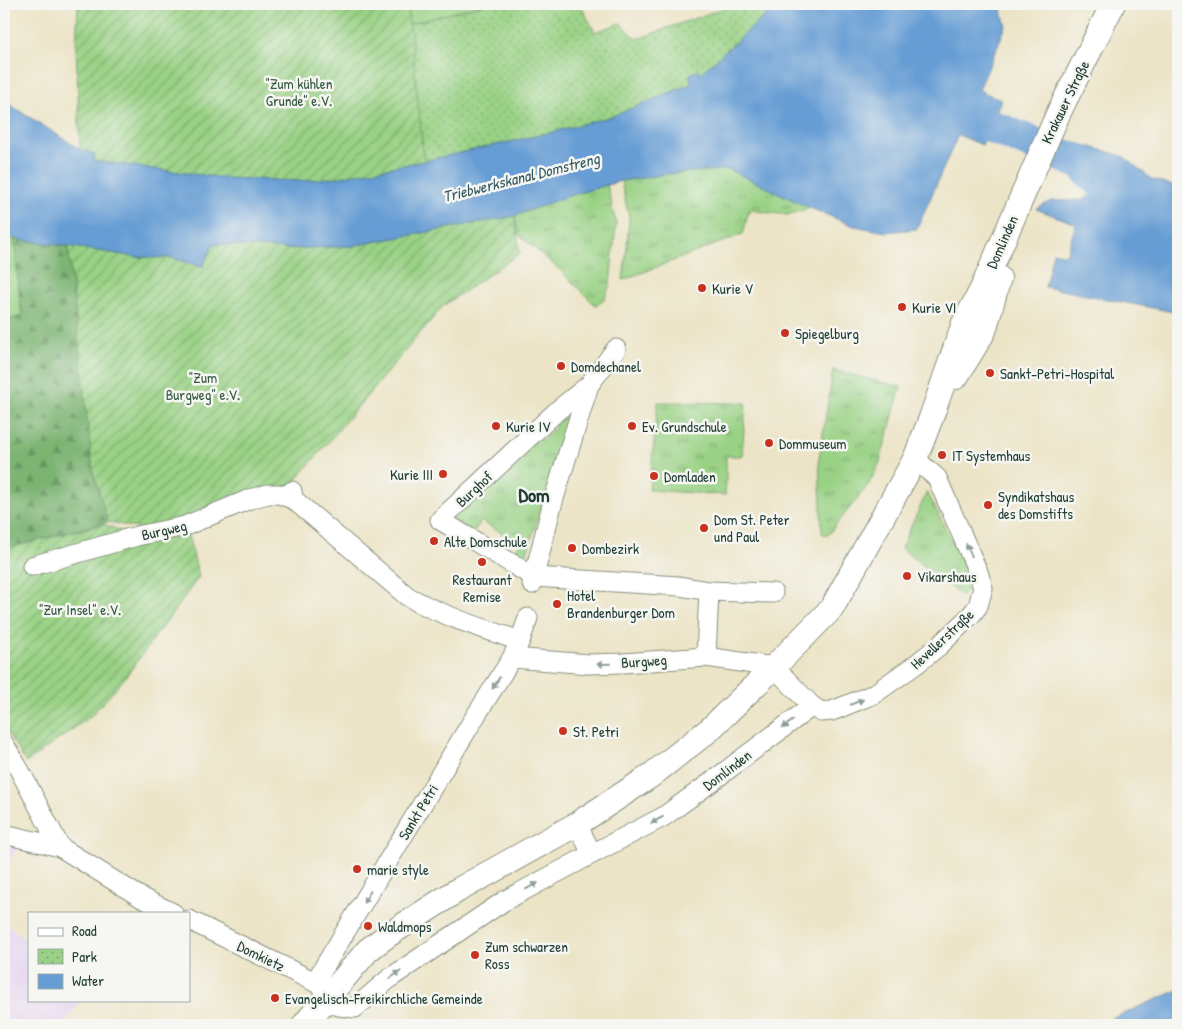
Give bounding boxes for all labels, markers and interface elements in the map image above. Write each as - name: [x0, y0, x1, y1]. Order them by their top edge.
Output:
- street label: Krakauer Straße: [1036, 57, 1094, 147]
- park label: "Zum kühlen Grunde" e.V.: [265, 73, 333, 111]
- water label: Triebwerkskanal Domstreng: [440, 147, 602, 207]
- street label: Domlinden: [981, 212, 1023, 272]
- place label: Kurie V: [712, 278, 753, 299]
- marker: Kurie V: [696, 282, 708, 294]
- place label: Kurie VI: [912, 297, 956, 318]
- marker: Kurie VI: [896, 301, 908, 313]
- place label: Spiegelburg: [795, 323, 859, 344]
- marker: Spiegelburg: [779, 327, 791, 339]
- place label: Domdechanel: [571, 356, 641, 377]
- marker: Domdechanel: [555, 360, 567, 372]
- place label: Sankt-Petri-Hospital: [1000, 363, 1114, 384]
- park label: "Zum Burgweg" e.V.: [166, 367, 240, 405]
- marker: Sankt-Petri-Hospital: [984, 367, 996, 379]
- place label: Kurie IV: [506, 416, 551, 437]
- place label: Ev. Grundschule: [642, 416, 727, 437]
- marker: Kurie IV: [490, 420, 502, 432]
- marker: Ev. Grundschule: [626, 420, 638, 432]
- place label: Dommuseum: [779, 433, 847, 454]
- marker: Dommuseum: [763, 437, 775, 449]
- place label: IT Systemhaus: [952, 445, 1031, 466]
- marker: IT Systemhaus: [936, 449, 948, 461]
- place label: Kurie III: [390, 464, 433, 485]
- street label: Burghof: [451, 466, 498, 512]
- place label: Domladen: [664, 466, 716, 487]
- marker: Kurie III: [437, 468, 449, 480]
- marker: Domladen: [648, 470, 660, 482]
- district label: Dom: [518, 481, 550, 508]
- place label: Syndikatshaus des Domstifts: [998, 486, 1074, 524]
- marker: Syndikatshaus des Domstifts: [982, 499, 994, 511]
- place label: Dom St. Peter und Paul: [714, 509, 790, 547]
- street label: Burgweg: [139, 515, 189, 545]
- marker: Dom St. Peter und Paul: [698, 522, 710, 534]
- place label: Alte Domschule: [444, 531, 527, 552]
- marker: Alte Domschule: [428, 535, 440, 547]
- place label: Dombezirk: [582, 538, 639, 559]
- marker: Dombezirk: [566, 542, 578, 554]
- one-way arrow: [964, 543, 972, 557]
- marker: Restaurant Remise: [476, 556, 488, 568]
- place label: Vikarshaus: [917, 566, 977, 587]
- place label: Restaurant Remise: [452, 569, 512, 607]
- marker: Vikarshaus: [901, 570, 913, 582]
- place label: Hotel Brandenburger Dom: [567, 585, 675, 623]
- marker: Hotel Brandenburger Dom: [551, 598, 563, 610]
- park label: "Zur Insel" e.V.: [39, 599, 121, 620]
- street label: Hevellerstraße: [906, 604, 978, 674]
- street label: Burgweg: [620, 649, 668, 673]
- one-way arrow: [596, 660, 612, 668]
- one-way arrow: [492, 676, 501, 690]
- one-way arrow: [850, 697, 864, 705]
- one-way arrow: [781, 719, 794, 729]
- place label: St. Petri: [573, 721, 619, 742]
- marker: St. Petri: [557, 725, 569, 737]
- street label: Domlinden: [698, 745, 756, 795]
- street label: Sankt Petri: [393, 780, 443, 844]
- one-way arrow: [649, 816, 664, 824]
- place label: marie style: [367, 859, 429, 880]
- marker: marie style: [351, 863, 363, 875]
- one-way arrow: [524, 882, 539, 890]
- one-way arrow: [362, 890, 371, 903]
- legend: [28, 912, 190, 1002]
- place label: Waldmops: [378, 916, 432, 937]
- text: Road: [72, 920, 97, 941]
- marker: Waldmops: [362, 920, 374, 932]
- street label: Domkietz: [234, 935, 289, 977]
- place label: Zum schwarzen Ross: [485, 936, 568, 974]
- text: Park: [72, 946, 97, 967]
- marker: Zum schwarzen Ross: [469, 949, 481, 961]
- text: Water: [72, 970, 104, 991]
- one-way arrow: [388, 970, 402, 979]
- place label: Evangelisch-Freikirchliche Gemeinde: [285, 988, 483, 1009]
- marker: Evangelisch-Freikirchliche Gemeinde: [269, 992, 281, 1004]

